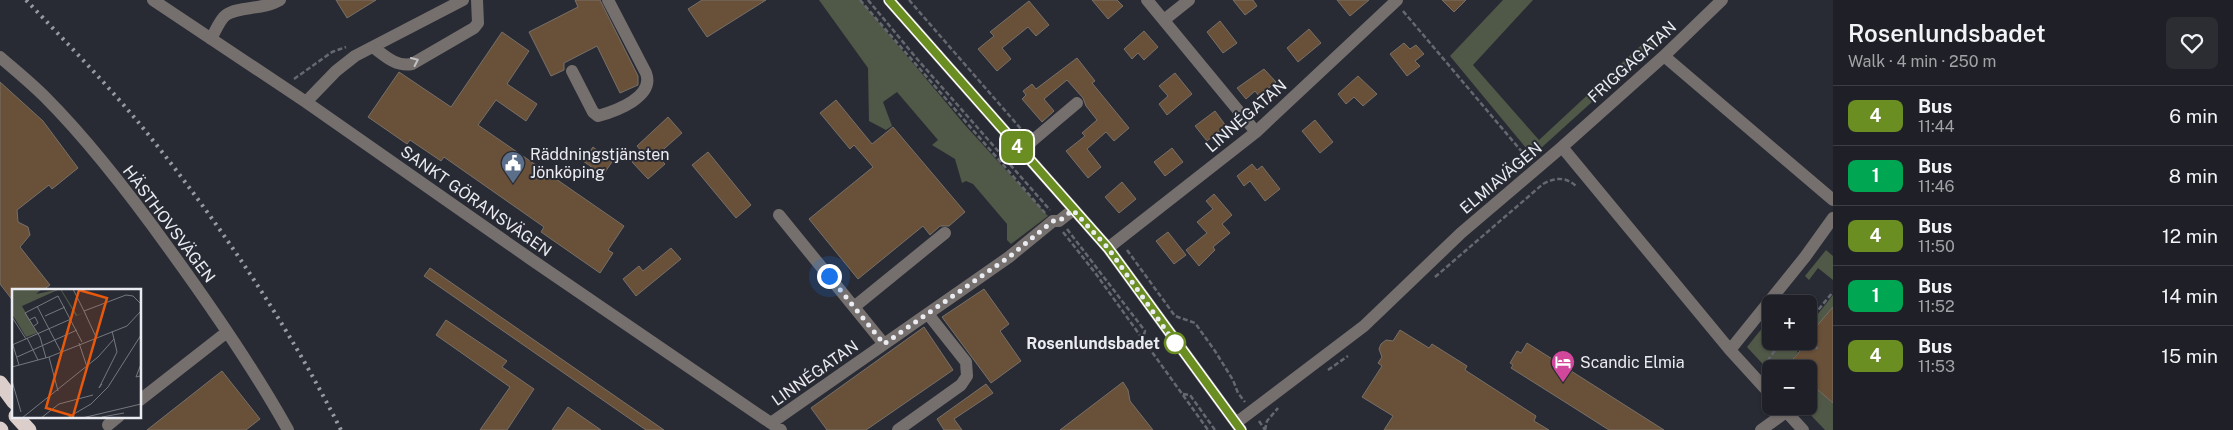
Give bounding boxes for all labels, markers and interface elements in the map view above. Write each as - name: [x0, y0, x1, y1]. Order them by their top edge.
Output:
- street label: FRIGGAGATAN: [1584, 17, 1680, 107]
- button: heart: [2166, 17, 2218, 69]
- text: Rosenlundsbadet: [1848, 19, 2046, 47]
- text: Walk · 4 min · 250 m: [1848, 52, 1996, 71]
- one-way arrow: [410, 57, 419, 68]
- street label: LINNÉGATAN: [1201, 75, 1290, 156]
- text: Bus: [1918, 95, 1952, 117]
- text: 4: [1870, 105, 1881, 126]
- text: 6 min: [2169, 105, 2218, 127]
- text: 11:44: [1918, 117, 1955, 136]
- line badge: 4: [1001, 131, 1033, 163]
- text: 4: [1011, 136, 1023, 157]
- street label: ELMIAVÄGEN: [1456, 137, 1546, 218]
- street label: SANKT GÖRANSVÄGEN: [397, 141, 556, 260]
- place label: Räddningstjänsten Jönköping: [530, 145, 670, 182]
- public building icon: Räddningstjänsten Jönköping: [500, 150, 526, 184]
- text: Bus: [1918, 155, 1952, 177]
- street label: HÄSTHOVSVÄGEN: [119, 161, 220, 286]
- text: 1: [1872, 165, 1879, 186]
- text: 8 min: [2169, 165, 2218, 187]
- text: 11:46: [1918, 177, 1955, 196]
- text: Bus: [1918, 215, 1952, 237]
- text: 4: [1870, 225, 1881, 246]
- text: 12 min: [2162, 225, 2218, 247]
- text: 11:50: [1918, 237, 1955, 256]
- your location: [817, 264, 842, 289]
- text: Bus: [1918, 275, 1952, 297]
- text: 1: [1872, 285, 1879, 306]
- text: 14 min: [2161, 285, 2218, 307]
- inset map: [12, 289, 141, 418]
- map controls: [1762, 295, 1817, 415]
- button: +: [1762, 295, 1817, 350]
- text: 11:52: [1918, 297, 1954, 316]
- marker: Rosenlundsbadet: [1164, 332, 1186, 354]
- place label: Rosenlundsbadet: [1026, 334, 1160, 353]
- street label: LINNÉGATAN: [768, 335, 862, 410]
- text: Bus: [1918, 335, 1952, 357]
- text: 4: [1870, 345, 1881, 366]
- text: 15 min: [2161, 345, 2218, 367]
- hotel icon: Scandic Elmia: [1550, 349, 1576, 383]
- place label: Scandic Elmia: [1580, 353, 1685, 372]
- text: 11:53: [1918, 357, 1955, 376]
- button: −: [1762, 360, 1817, 415]

